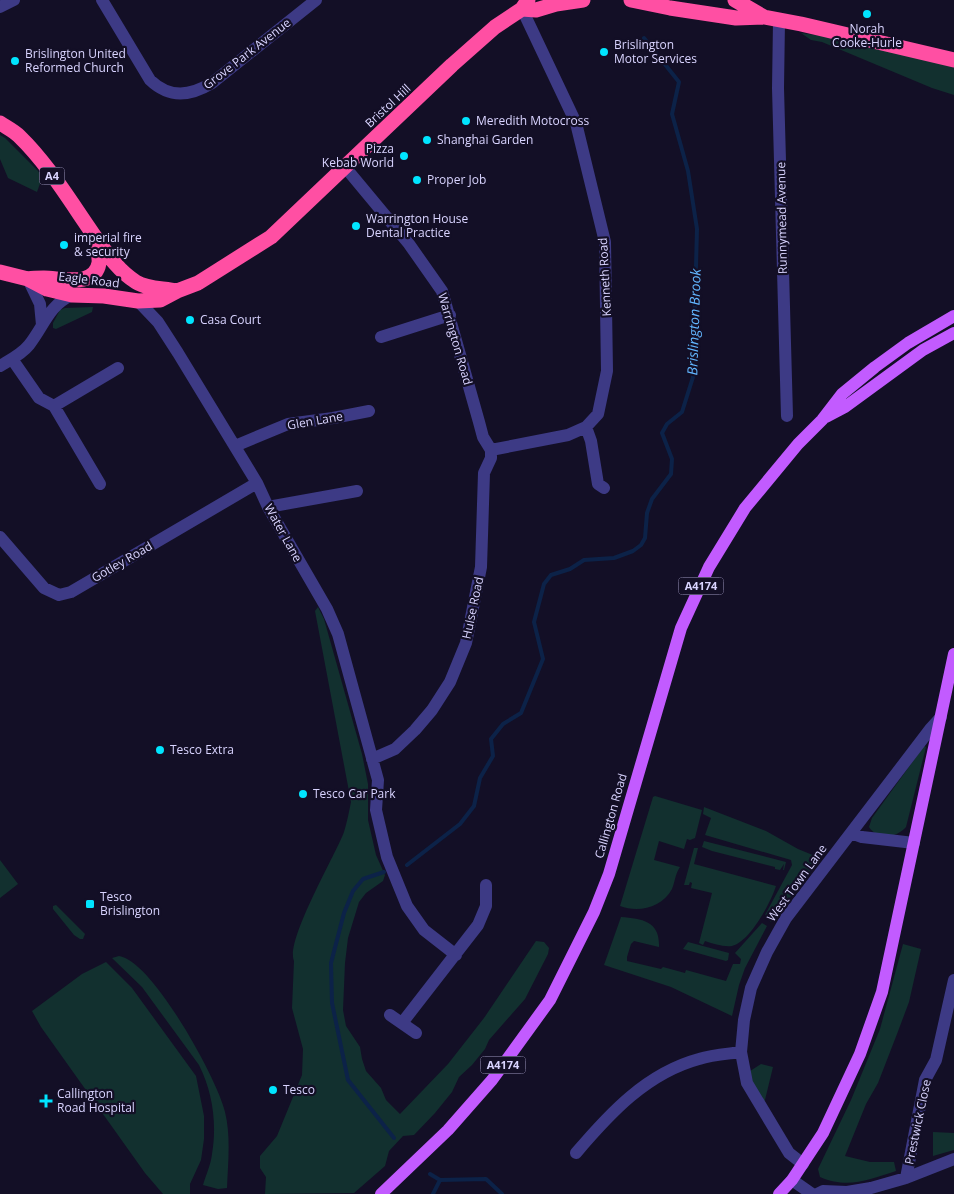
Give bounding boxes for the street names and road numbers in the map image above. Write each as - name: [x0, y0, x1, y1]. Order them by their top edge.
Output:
- street label: Grove Park Avenue: [199, 14, 294, 93]
- street label: Bristol Hill: [361, 80, 414, 131]
- street label: Runnymead Avenue: [772, 161, 791, 274]
- road number: A4: [40, 168, 64, 185]
- street label: Kenneth Road: [594, 237, 615, 317]
- street label: Eagle Road: [58, 267, 121, 292]
- street label: Warrington Road: [434, 291, 477, 387]
- street label: Glen Lane: [286, 407, 344, 434]
- street label: Water Lane: [261, 501, 306, 565]
- street label: Gotley Road: [88, 537, 155, 586]
- street label: Hulse Road: [458, 575, 487, 641]
- road number: A4174: [678, 578, 724, 594]
- street label: Callington Road: [590, 771, 631, 860]
- street label: West Town Lane: [763, 840, 831, 925]
- road number: A4174: [480, 1056, 526, 1074]
- street label: Prestwick Close: [900, 1078, 935, 1166]

